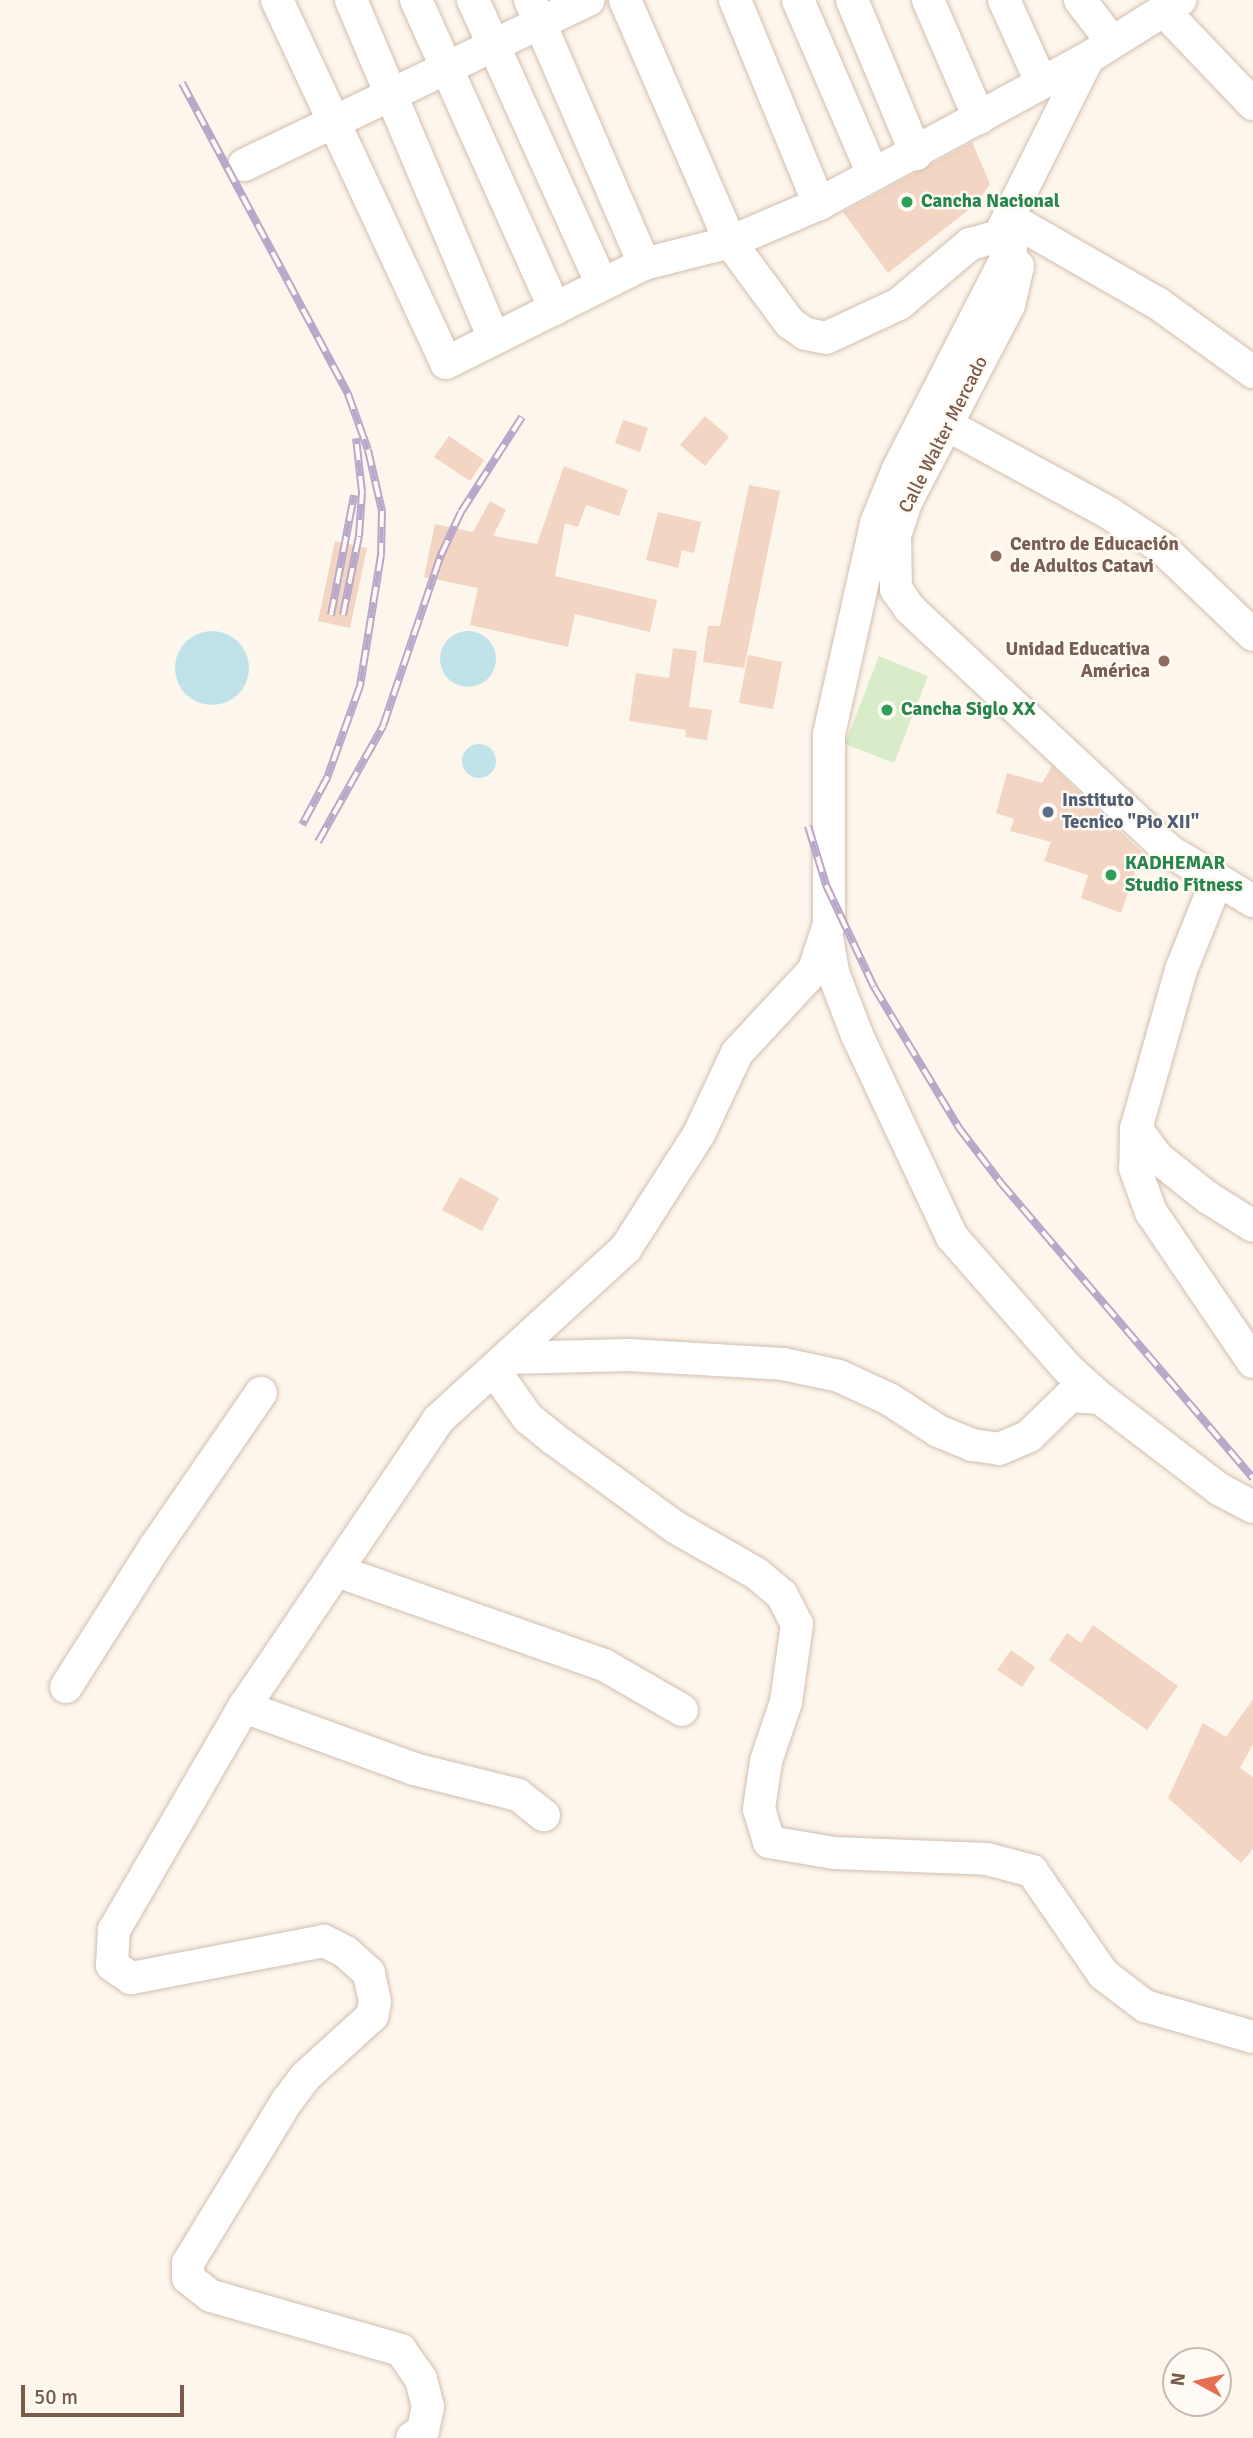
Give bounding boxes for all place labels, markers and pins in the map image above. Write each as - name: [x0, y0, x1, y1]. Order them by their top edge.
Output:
- place label: Cancha Nacional: [921, 191, 1060, 213]
- marker: Cancha Nacional: [899, 194, 915, 210]
- place label: Centro de Educación de Adultos Catavi: [1010, 534, 1179, 578]
- marker: Centro de Educación de Adultos Catavi: [988, 548, 1004, 564]
- place label: Unidad Educativa América: [1005, 639, 1150, 683]
- marker: Unidad Educativa América: [1156, 653, 1172, 669]
- place label: Cancha Siglo XX: [901, 699, 1036, 721]
- marker: Cancha Siglo XX: [879, 702, 895, 718]
- place label: Instituto Tecnico "Pio XII": [1062, 790, 1199, 834]
- marker: Instituto Tecnico "Pio XII": [1040, 804, 1056, 820]
- place label: KADHEMAR Studio Fitness: [1125, 853, 1243, 897]
- marker: KADHEMAR Studio Fitness: [1103, 867, 1119, 883]

